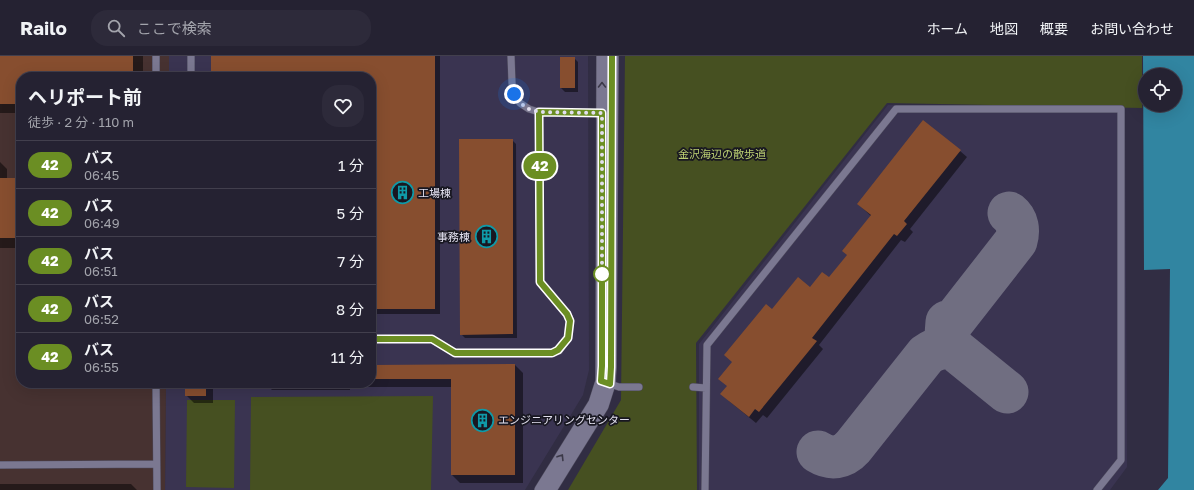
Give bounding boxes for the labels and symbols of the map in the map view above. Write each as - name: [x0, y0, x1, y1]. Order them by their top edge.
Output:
- one-way arrow: [598, 82, 606, 88]
- your location: [504, 84, 524, 104]
- park label: 金沢海辺の散歩道: [678, 147, 766, 160]
- line badge: 42: [522, 153, 558, 179]
- building icon: 工場棟: [390, 180, 416, 206]
- place label: 工場棟: [418, 186, 451, 199]
- building icon: 事務棟: [473, 224, 499, 250]
- place label: 事務棟: [437, 230, 470, 243]
- unlabelled marker: [593, 265, 611, 283]
- building icon: エンジニアリングセンター: [470, 407, 496, 433]
- place label: エンジニアリングセンター: [498, 413, 630, 426]
- one-way arrow: [556, 454, 563, 461]

